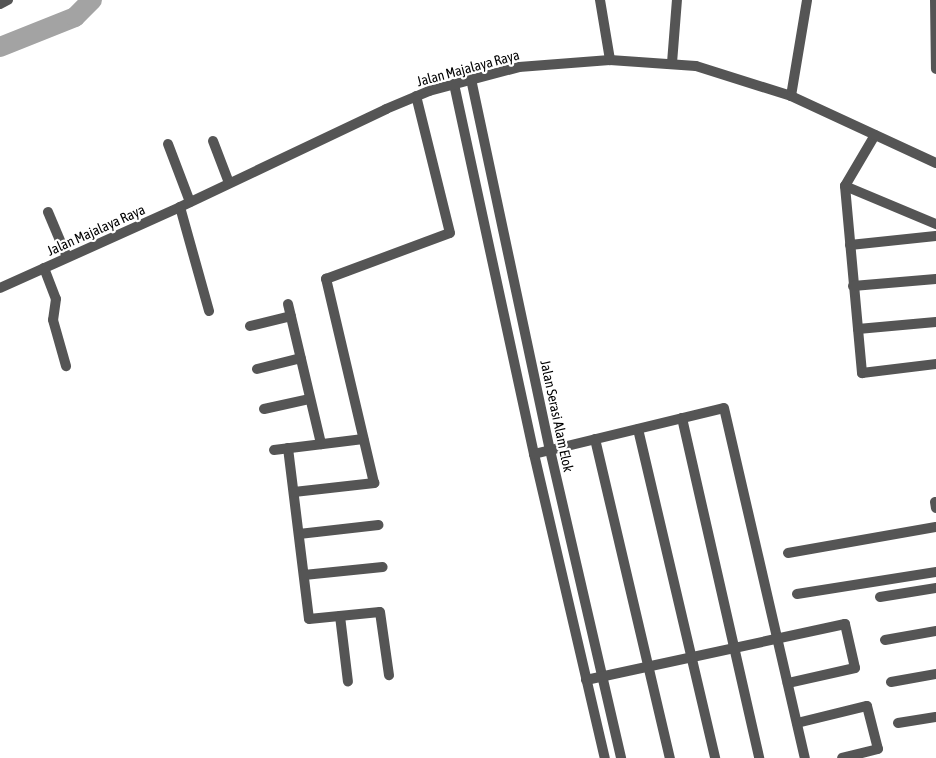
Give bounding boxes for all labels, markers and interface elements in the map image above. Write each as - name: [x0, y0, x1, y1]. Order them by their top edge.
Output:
- street label: Jalan Majalaya Raya: [415, 46, 521, 90]
- street label: Jalan Majalaya Raya: [44, 201, 148, 259]
- street label: Jalan Serasi Alam Elok: [537, 359, 577, 473]

